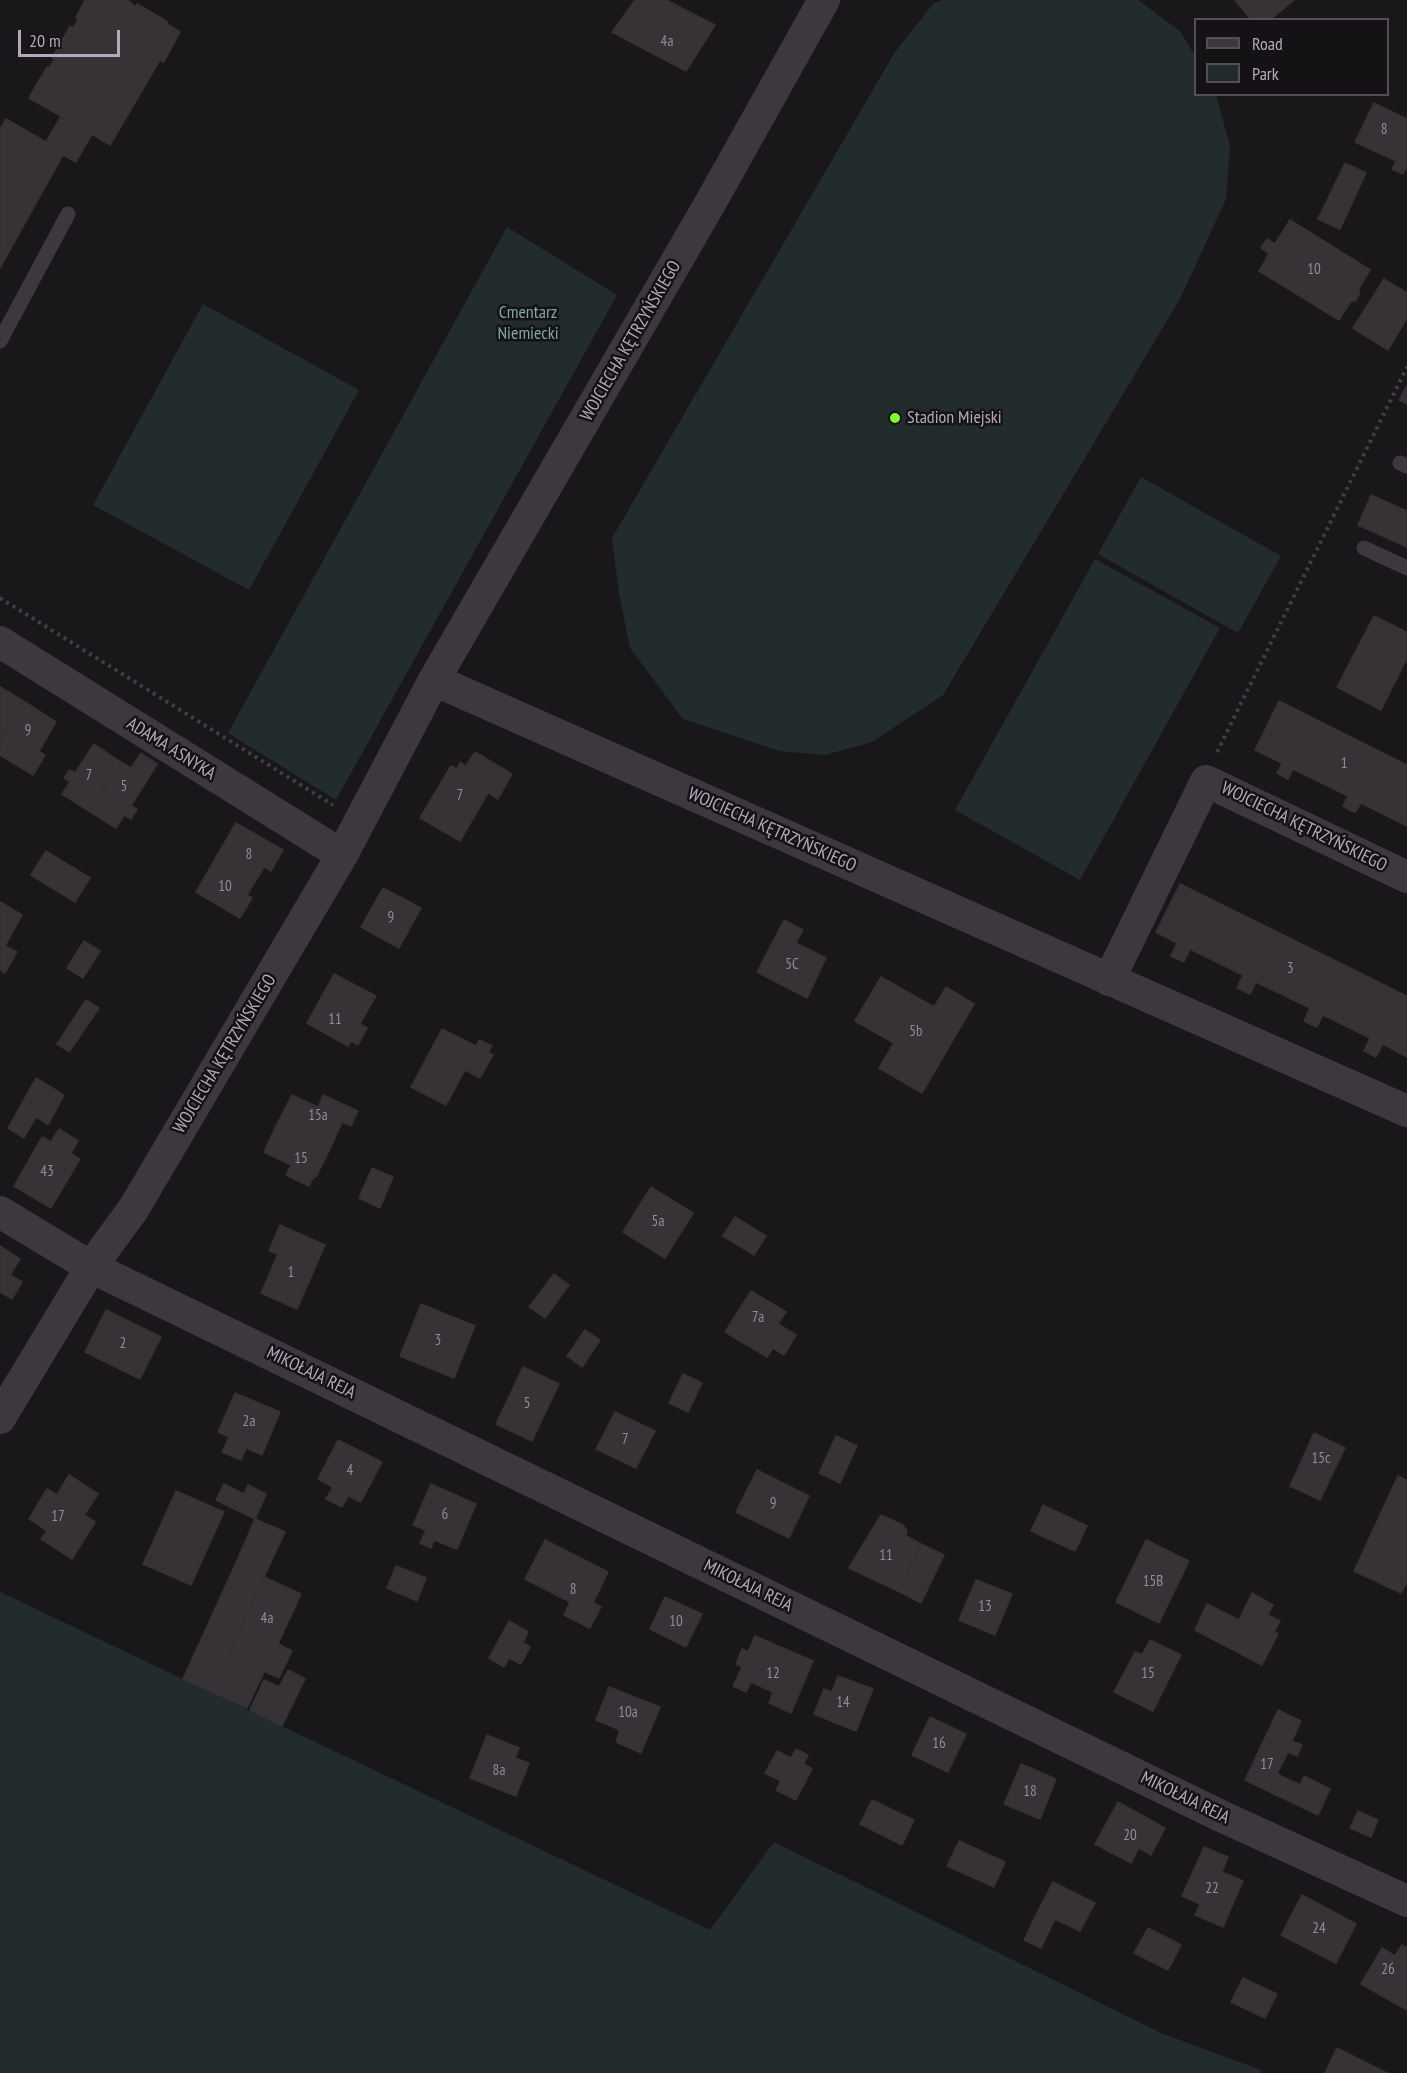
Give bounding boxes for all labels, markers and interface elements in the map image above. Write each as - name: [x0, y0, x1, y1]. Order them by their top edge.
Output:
- scale bar: [21, 18, 123, 56]
- legend: [1194, 18, 1389, 96]
- text: 20 m: [29, 29, 61, 52]
- text: Road: [1252, 32, 1283, 55]
- house number: 4a: [661, 33, 673, 51]
- text: Park: [1252, 62, 1279, 85]
- house number: 8: [1381, 121, 1387, 139]
- street label: WOJCIECHA KĘTRZYŃSKIEGO: [576, 257, 686, 425]
- house number: 10: [1307, 261, 1321, 279]
- park label: Cmentarz Niemiecki: [497, 302, 559, 344]
- place label: Stadion Miejski: [907, 407, 1002, 429]
- marker: Stadion Miejski: [888, 411, 902, 425]
- street label: ADAMA ASNYKA: [122, 713, 220, 785]
- house number: 9: [25, 722, 31, 740]
- house number: 1: [1341, 755, 1347, 773]
- house number: 7: [86, 767, 92, 785]
- street label: WOJCIECHA KĘTRZYŃSKIEGO: [1218, 777, 1390, 877]
- house number: 5: [121, 778, 127, 796]
- street label: WOJCIECHA KĘTRZYŃSKIEGO: [685, 783, 859, 877]
- house number: 7: [457, 787, 463, 805]
- house number: 8: [246, 846, 252, 864]
- house number: 10: [218, 878, 232, 896]
- house number: 9: [388, 909, 394, 927]
- house number: 5C: [785, 956, 799, 974]
- house number: 3: [1287, 960, 1293, 978]
- street label: WOJCIECHA KĘTRZYŃSKIEGO: [169, 971, 281, 1137]
- house number: 11: [328, 1011, 342, 1029]
- house number: 5b: [909, 1023, 923, 1041]
- house number: 15a: [308, 1107, 328, 1125]
- house number: 15: [294, 1150, 308, 1168]
- house number: 43: [40, 1163, 54, 1181]
- house number: 5a: [652, 1213, 664, 1231]
- house number: 1: [288, 1264, 294, 1282]
- house number: 7a: [752, 1309, 764, 1327]
- house number: 3: [435, 1332, 441, 1350]
- house number: 2: [120, 1335, 126, 1353]
- street label: MIKOŁAJA REJA: [263, 1342, 359, 1404]
- house number: 5: [524, 1395, 530, 1413]
- house number: 2a: [243, 1413, 255, 1431]
- house number: 7: [622, 1431, 628, 1449]
- house number: 15c: [1312, 1450, 1330, 1468]
- house number: 4: [347, 1462, 353, 1480]
- house number: 9: [770, 1495, 776, 1513]
- house number: 6: [442, 1506, 448, 1524]
- house number: 17: [51, 1508, 65, 1526]
- house number: 11: [879, 1547, 893, 1565]
- street label: MIKOŁAJA REJA: [700, 1555, 796, 1617]
- house number: 15B: [1143, 1573, 1163, 1591]
- house number: 8: [570, 1581, 576, 1599]
- house number: 13: [978, 1598, 992, 1616]
- house number: 4a: [261, 1610, 273, 1628]
- house number: 10: [669, 1613, 683, 1631]
- house number: 12: [766, 1665, 780, 1683]
- house number: 15: [1141, 1665, 1155, 1683]
- house number: 14: [836, 1694, 850, 1712]
- house number: 10a: [618, 1704, 638, 1722]
- house number: 16: [932, 1735, 946, 1753]
- house number: 17: [1260, 1756, 1274, 1774]
- house number: 8a: [493, 1762, 505, 1780]
- street label: MIKOŁAJA REJA: [1137, 1767, 1233, 1829]
- house number: 18: [1023, 1783, 1037, 1801]
- house number: 20: [1123, 1827, 1137, 1845]
- house number: 22: [1205, 1880, 1219, 1898]
- house number: 24: [1312, 1920, 1326, 1938]
- house number: 26: [1381, 1961, 1395, 1979]

